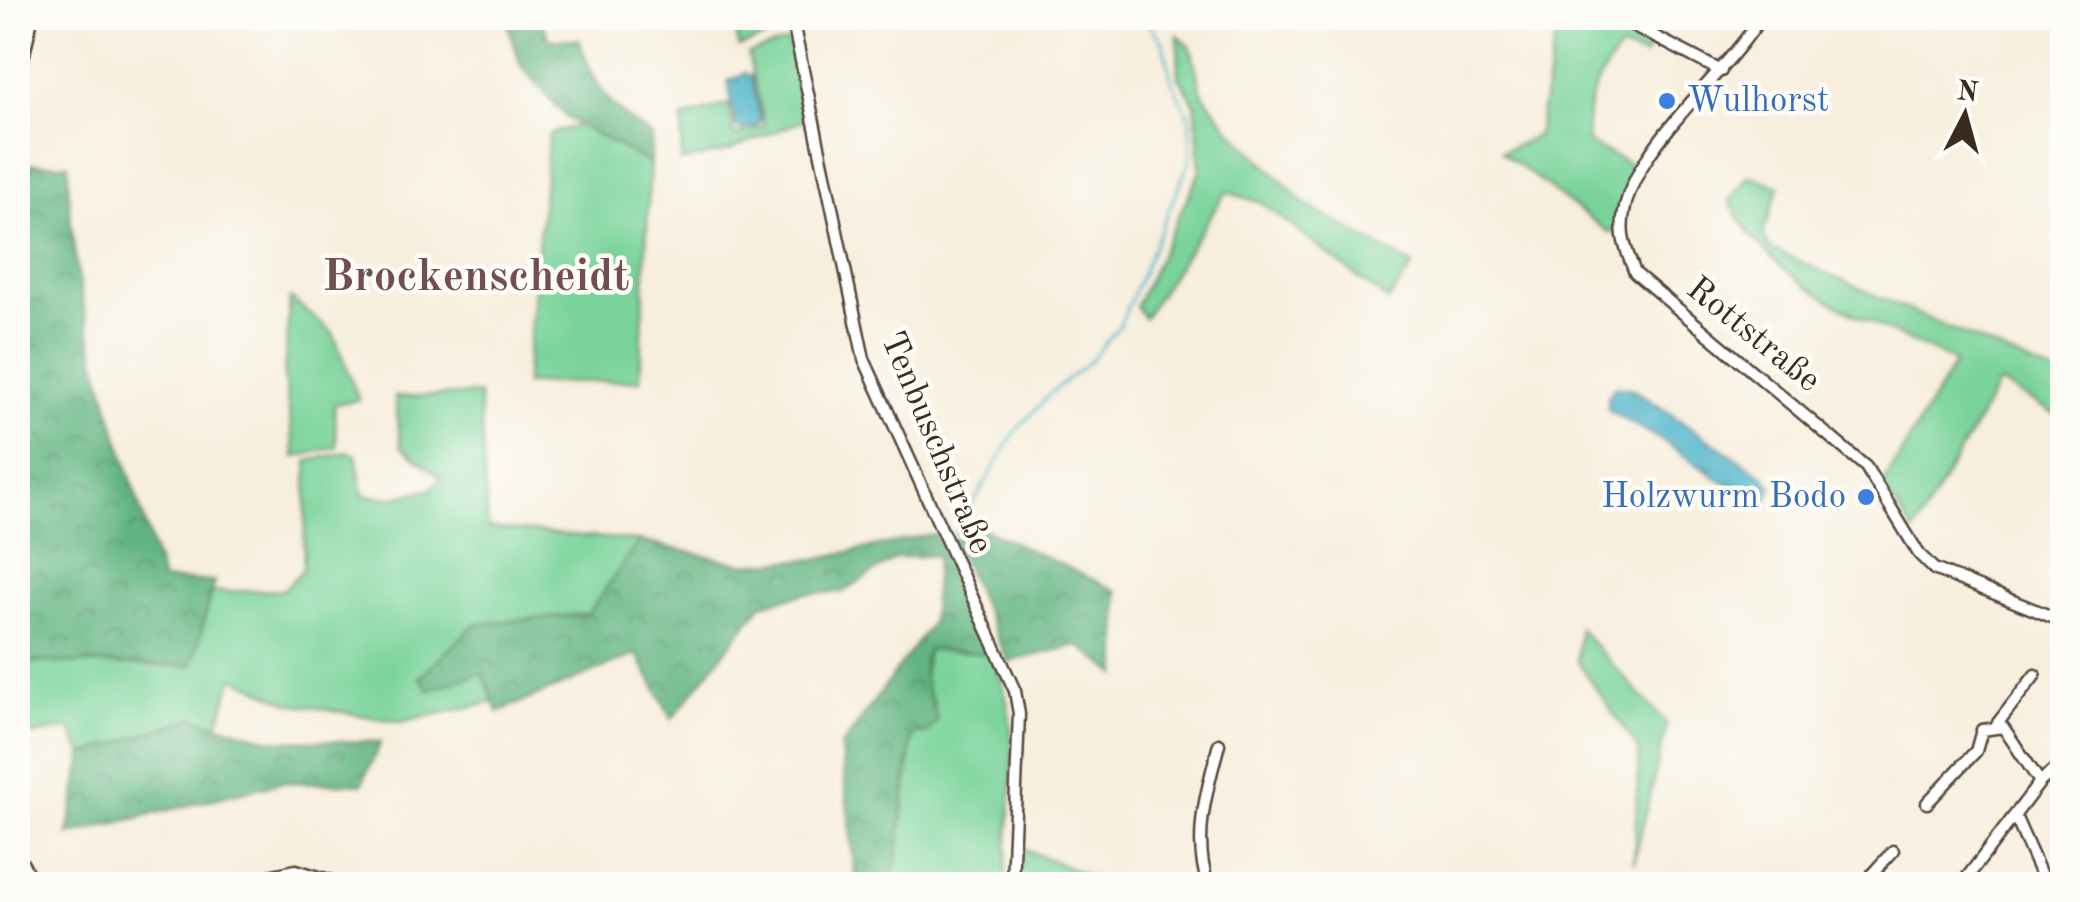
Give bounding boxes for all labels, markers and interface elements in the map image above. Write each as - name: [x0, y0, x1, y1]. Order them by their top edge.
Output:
- north arrow: [1915, 65, 2015, 165]
- text: N: [1955, 78, 1980, 108]
- place label: Wulhorst: [1687, 84, 1829, 119]
- marker: Wulhorst: [1656, 90, 1678, 112]
- district label: Brockenscheidt: [322, 256, 630, 301]
- street label: Rottstraße: [1680, 271, 1826, 399]
- street label: Tenbuschstraße: [874, 327, 998, 559]
- place label: Holzwurm Bodo: [1601, 480, 1846, 515]
- marker: Holzwurm Bodo: [1855, 486, 1877, 508]

